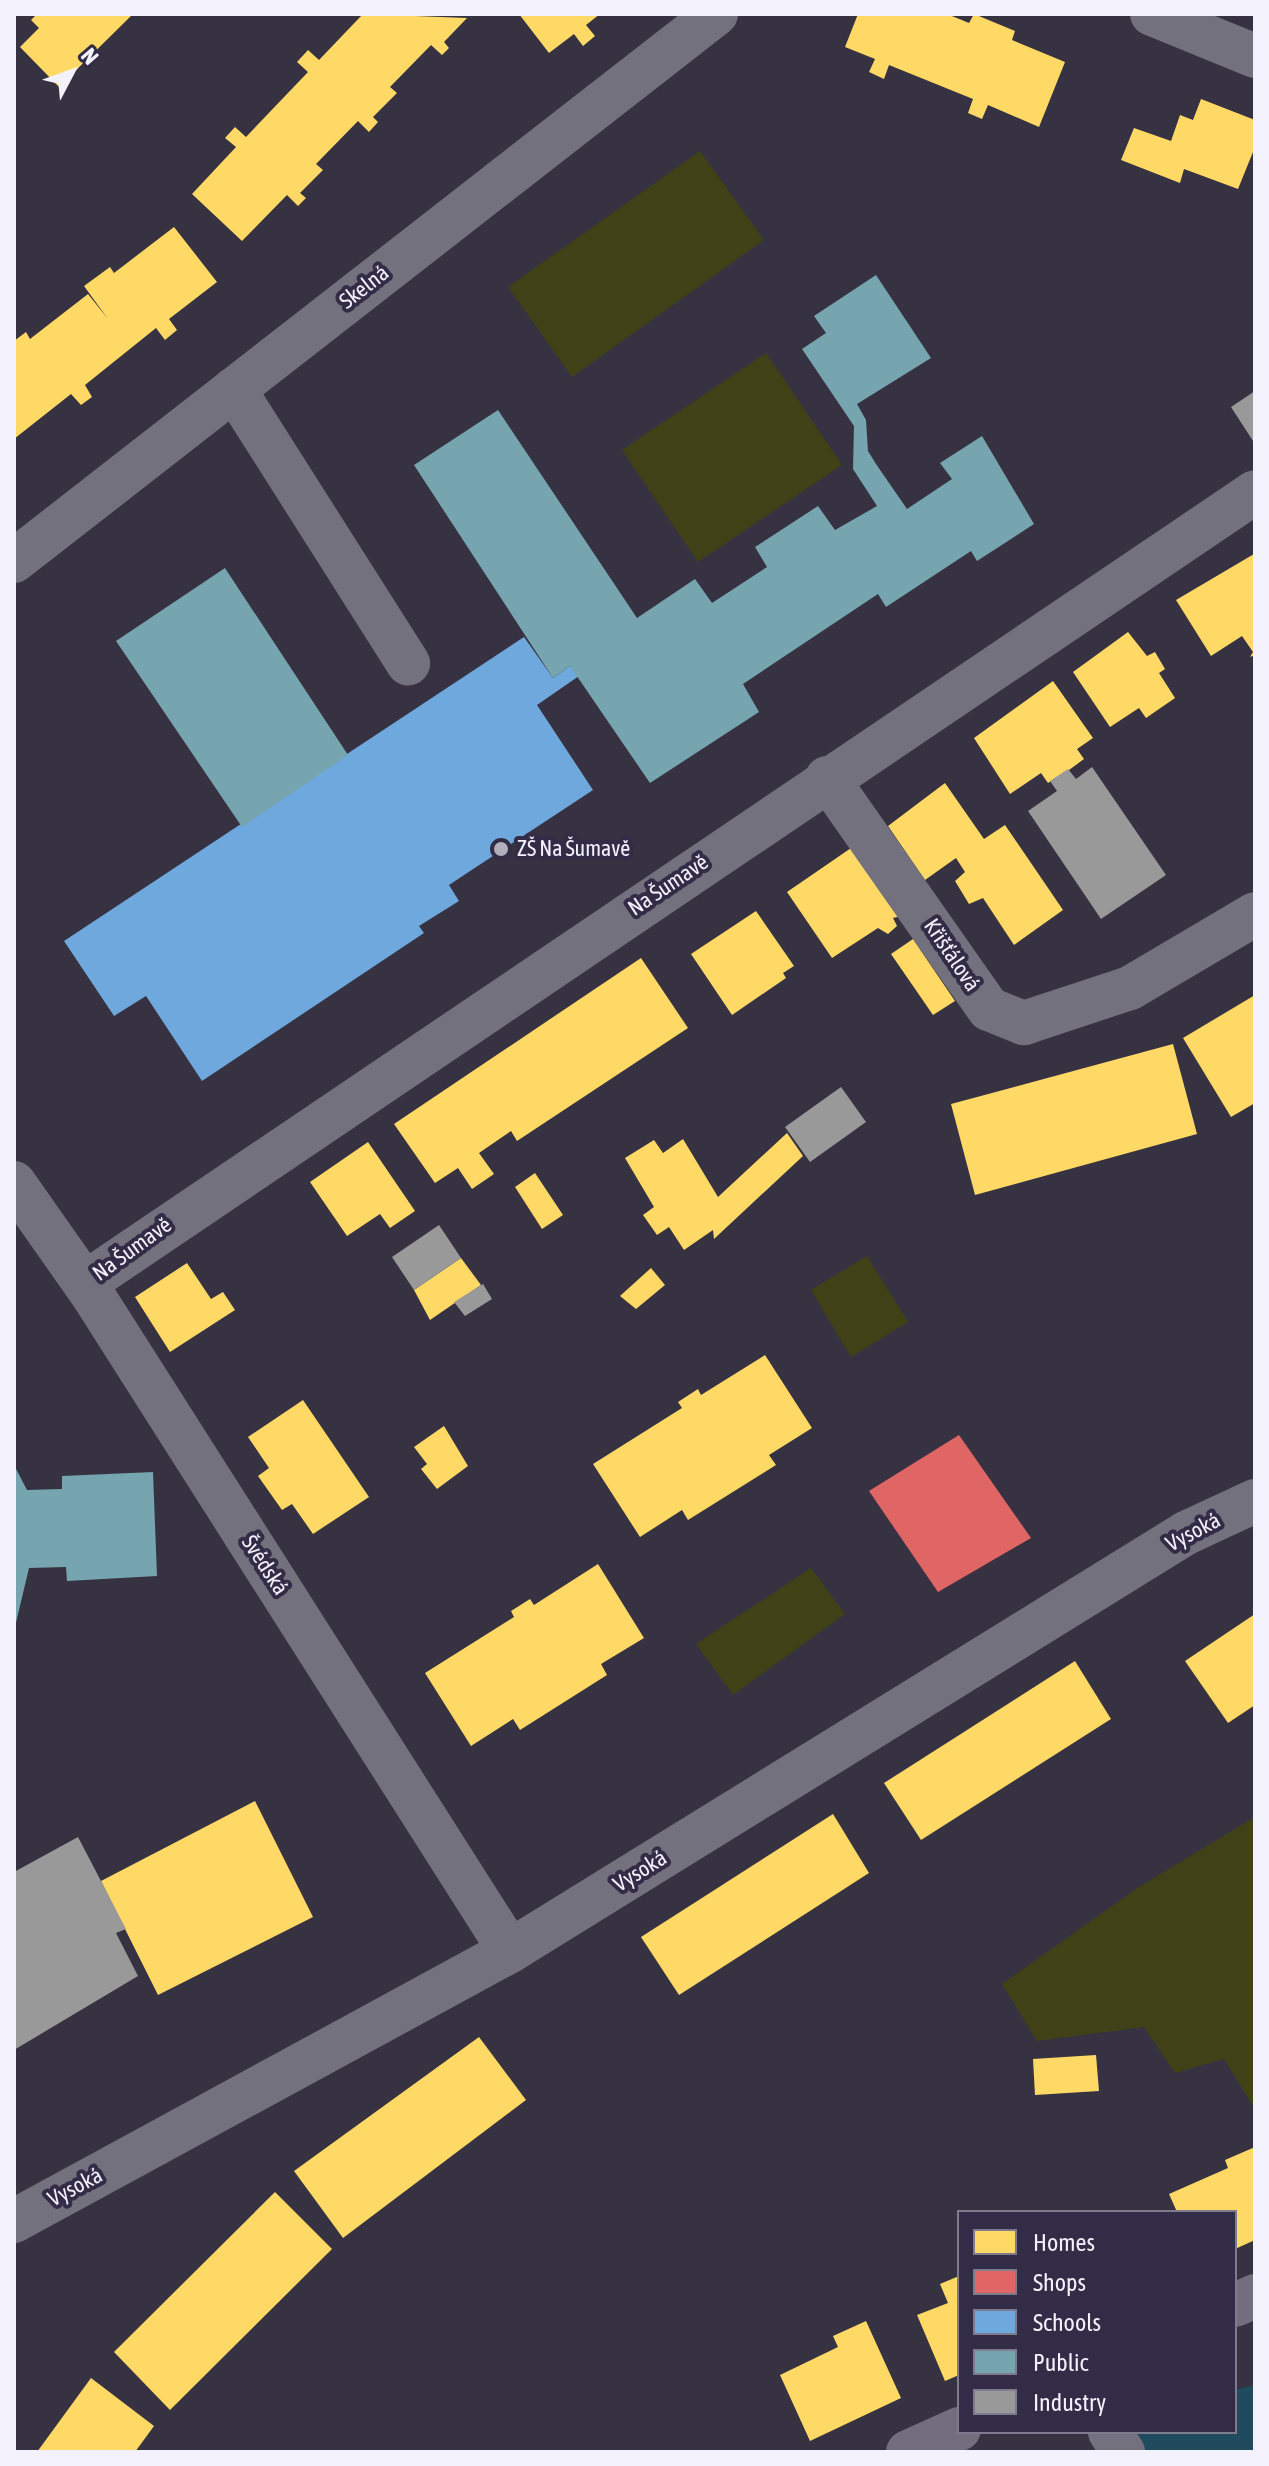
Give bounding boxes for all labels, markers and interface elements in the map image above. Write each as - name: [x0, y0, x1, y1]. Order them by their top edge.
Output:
- north arrow: [32, 32, 112, 112]
- text: N: [76, 43, 104, 70]
- street label: Skelná: [334, 260, 394, 314]
- place label: ZŠ Na Šumavě: [517, 836, 630, 862]
- marker: ZŠ Na Šumavě: [492, 840, 510, 858]
- street label: Na Šumavě: [623, 849, 713, 921]
- street label: Křišťálová: [918, 914, 986, 996]
- street label: Na Šumavě: [87, 1212, 177, 1286]
- street label: Vysoká: [1161, 1507, 1225, 1557]
- street label: Švédská: [236, 1530, 294, 1600]
- street label: Vysoká: [608, 1844, 672, 1898]
- street label: Vysoká: [43, 2162, 107, 2212]
- legend: [957, 2210, 1237, 2434]
- text: Homes: [1033, 2229, 1095, 2256]
- text: Shops: [1033, 2269, 1086, 2296]
- text: Schools: [1033, 2309, 1101, 2336]
- text: Public: [1033, 2349, 1089, 2376]
- text: Industry: [1033, 2389, 1106, 2416]

